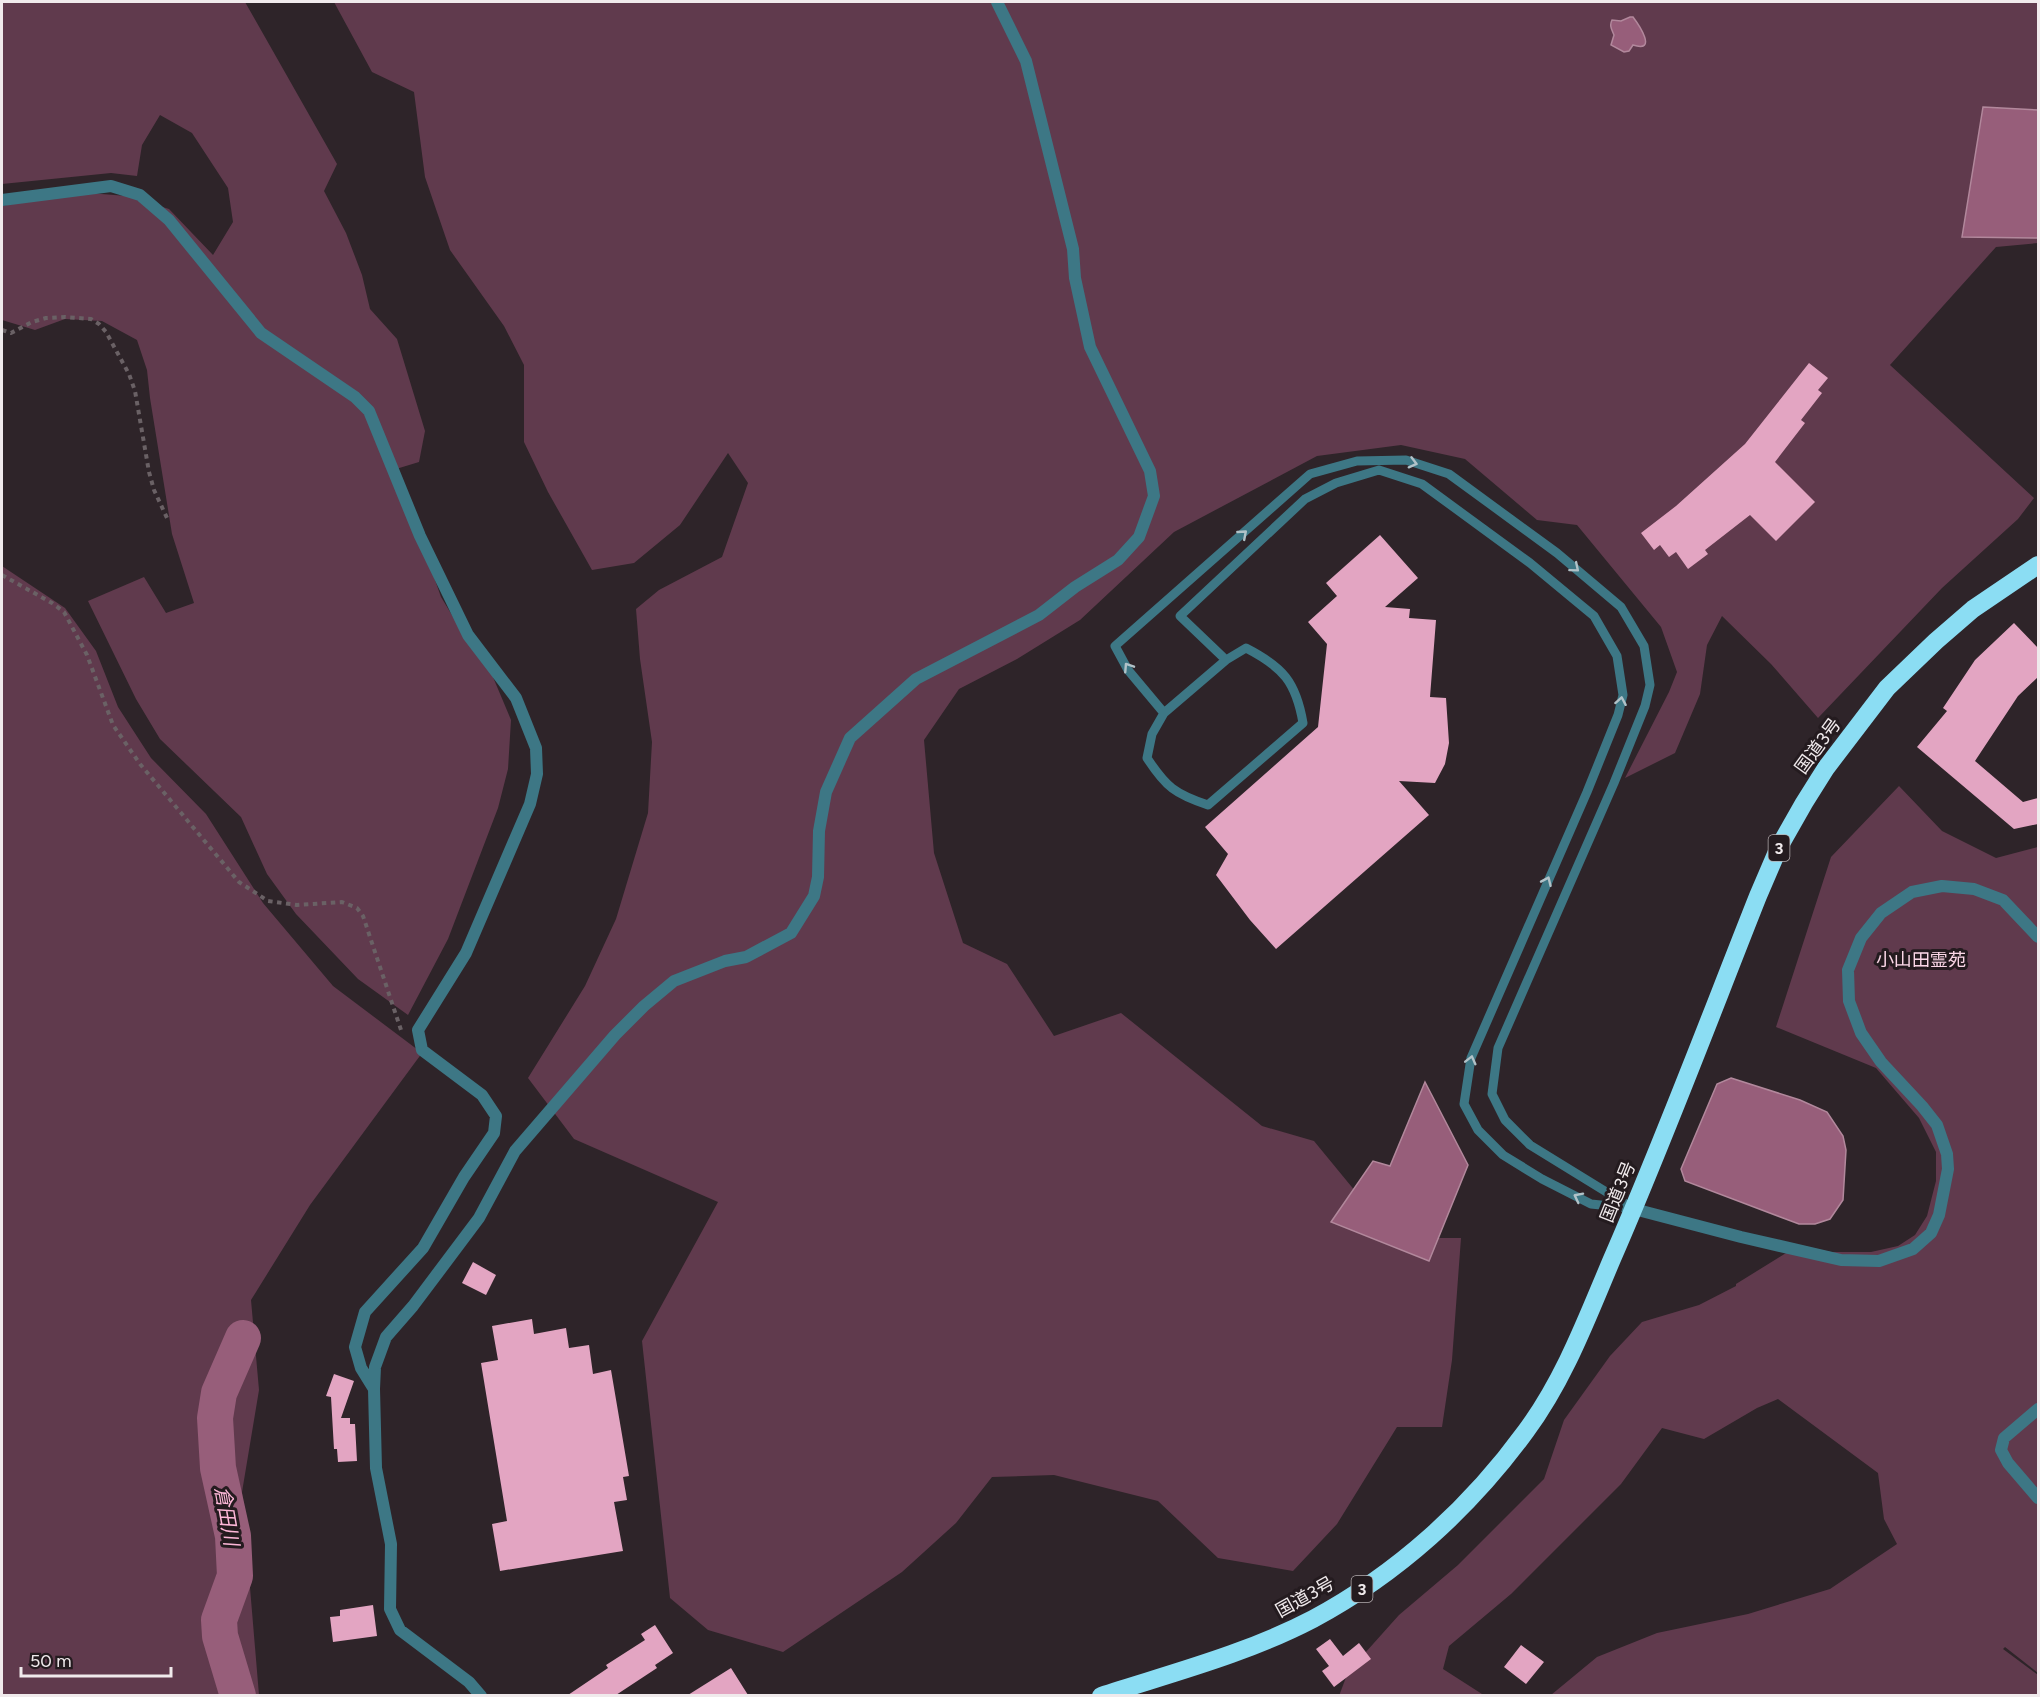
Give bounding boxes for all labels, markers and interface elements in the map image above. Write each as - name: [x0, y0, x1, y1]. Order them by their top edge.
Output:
- one-way arrow: [1408, 455, 1418, 468]
- one-way arrow: [1236, 530, 1247, 541]
- one-way arrow: [1568, 561, 1579, 572]
- one-way arrow: [1124, 663, 1135, 674]
- one-way arrow: [1614, 696, 1627, 706]
- street label: 国道3号: [1790, 714, 1846, 778]
- road number: 3: [1768, 835, 1790, 861]
- one-way arrow: [1540, 876, 1552, 887]
- park label: 小山田霊苑: [1876, 949, 1966, 971]
- one-way arrow: [1464, 1055, 1477, 1065]
- street label: 国道3号: [1596, 1158, 1640, 1226]
- one-way arrow: [1573, 1193, 1584, 1205]
- water label: 倉田川: [210, 1484, 244, 1550]
- street label: 国道3号: [1272, 1572, 1338, 1622]
- road number: 3: [1352, 1576, 1372, 1602]
- scale bar: [21, 1640, 171, 1678]
- text: 50 m: [30, 1650, 72, 1672]

